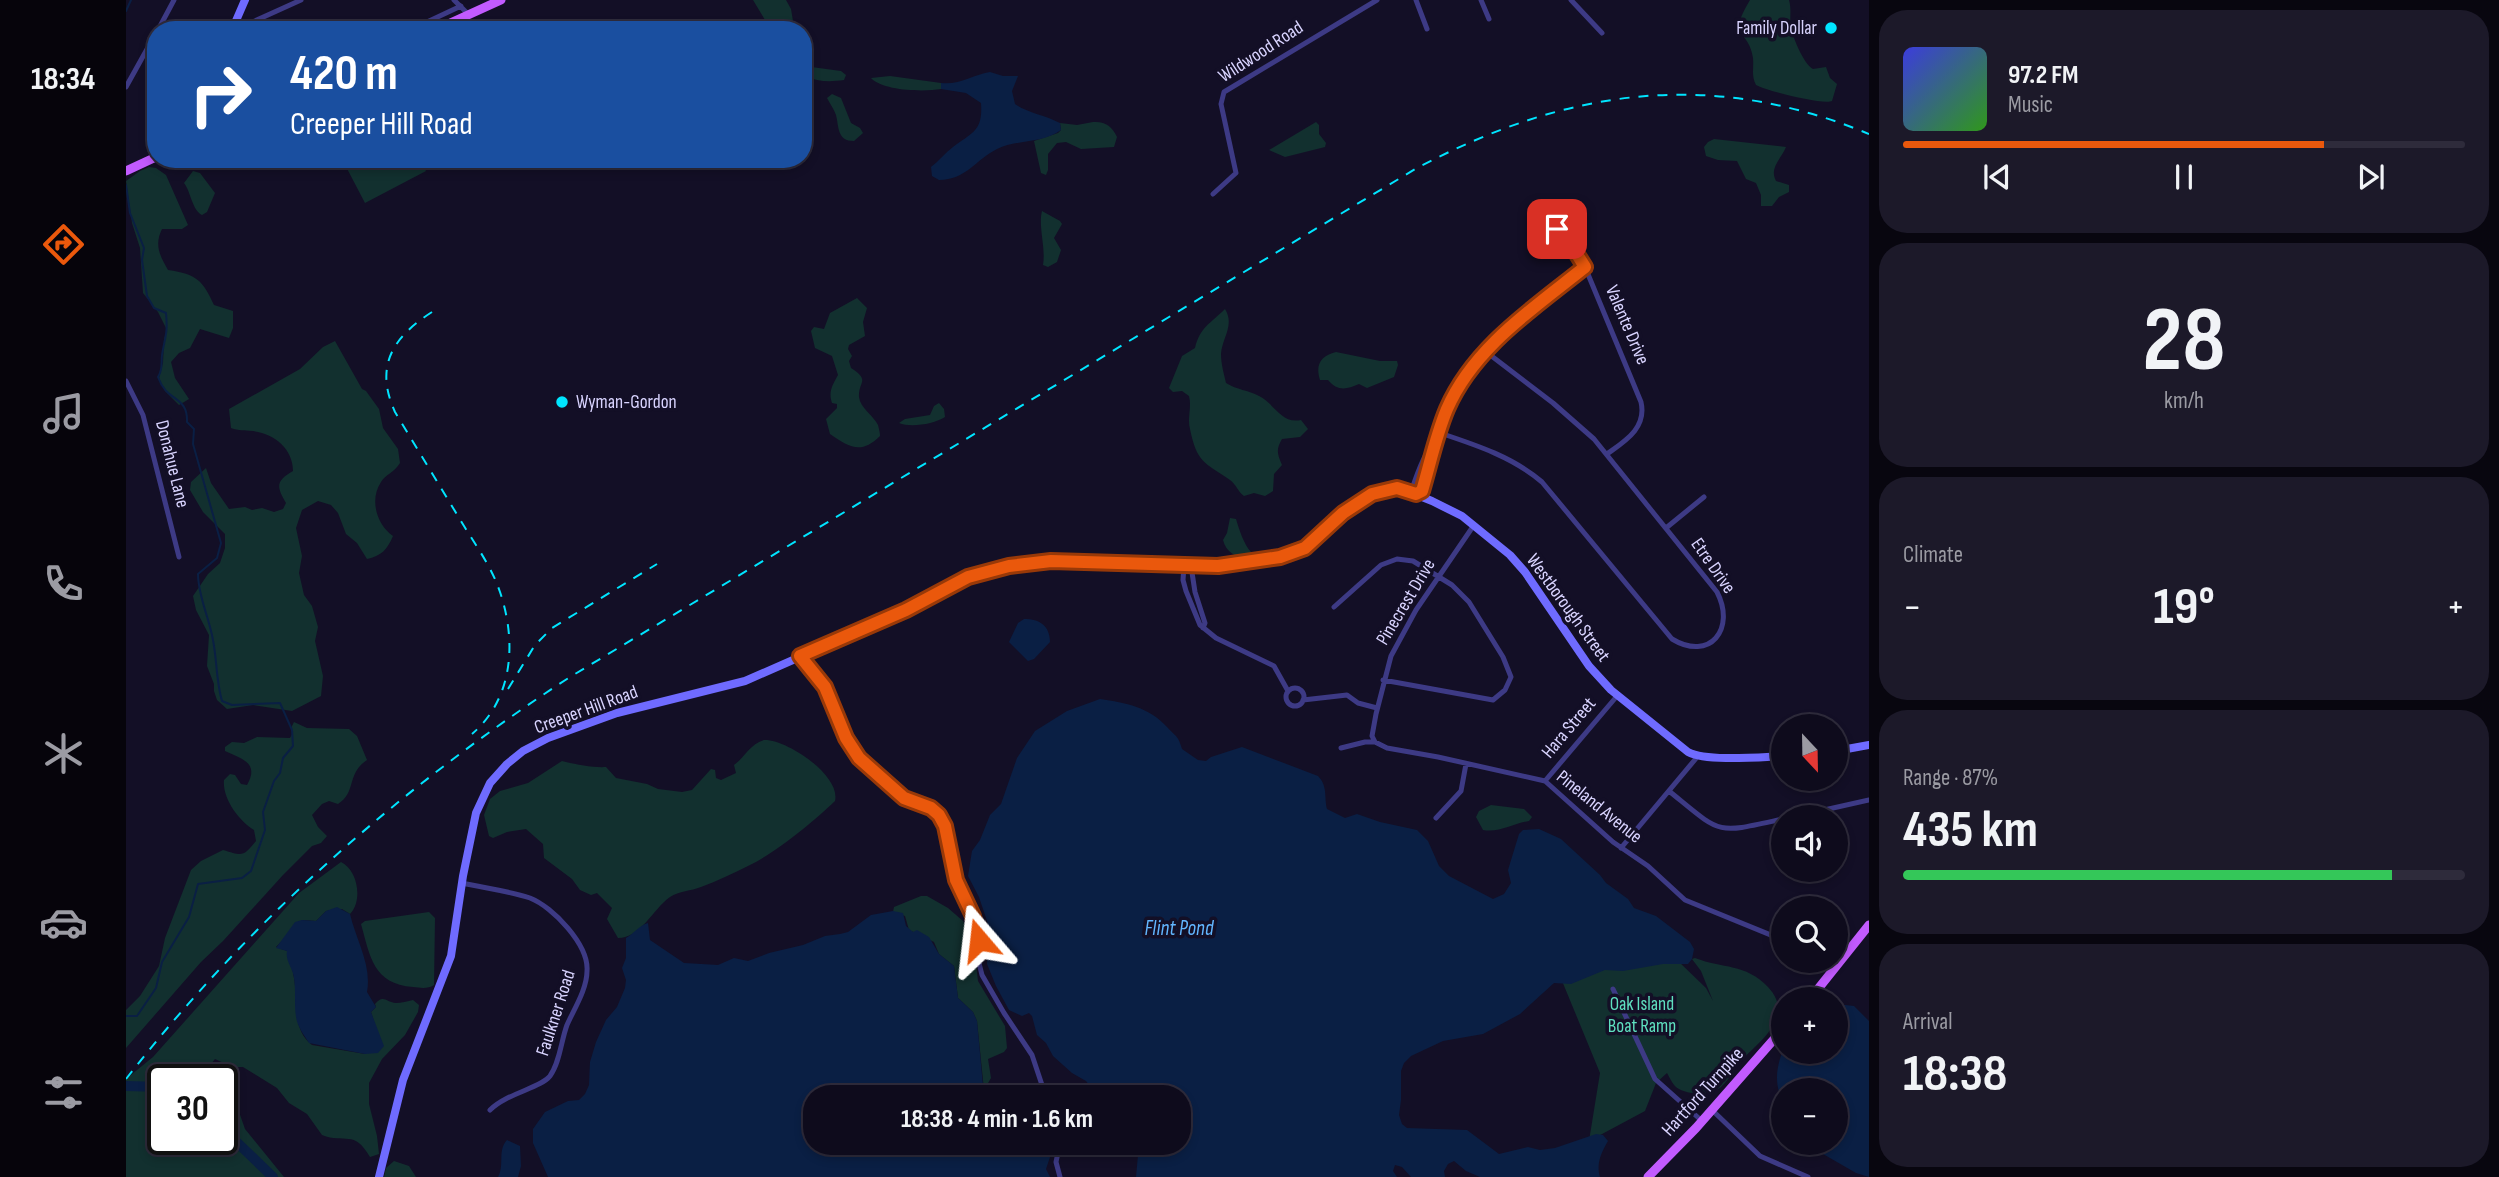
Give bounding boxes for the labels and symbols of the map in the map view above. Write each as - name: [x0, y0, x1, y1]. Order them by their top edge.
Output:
- street label: Wildwood Road: [1214, 16, 1308, 88]
- place label: Family Dollar: [1736, 17, 1818, 40]
- marker: Family Dollar: [1823, 20, 1839, 36]
- pin: [1527, 199, 1587, 259]
- street label: Valente Drive: [1600, 282, 1654, 368]
- place label: Wyman-Gordon: [576, 391, 677, 414]
- marker: Wyman-Gordon: [554, 394, 570, 410]
- street label: Donahue Lane: [150, 418, 194, 510]
- street label: Etre Drive: [1686, 534, 1740, 598]
- street label: Westborough Street: [1521, 550, 1615, 667]
- street label: Pinecrest Drive: [1371, 555, 1441, 649]
- street label: Creeper Hill Road: [531, 681, 641, 739]
- street label: Hara Street: [1537, 693, 1601, 763]
- north arrow: [1771, 714, 1848, 791]
- street label: Pineland Avenue: [1551, 765, 1647, 849]
- position arrow: [942, 903, 1016, 977]
- water label: Flint Pond: [1145, 916, 1215, 941]
- street label: Faulkner Road: [531, 967, 581, 1059]
- park label: Oak Island Boat Ramp: [1608, 993, 1676, 1038]
- street label: Hartford Turnpike: [1657, 1043, 1749, 1141]
- speed limit sign: 30: [147, 1064, 238, 1155]

